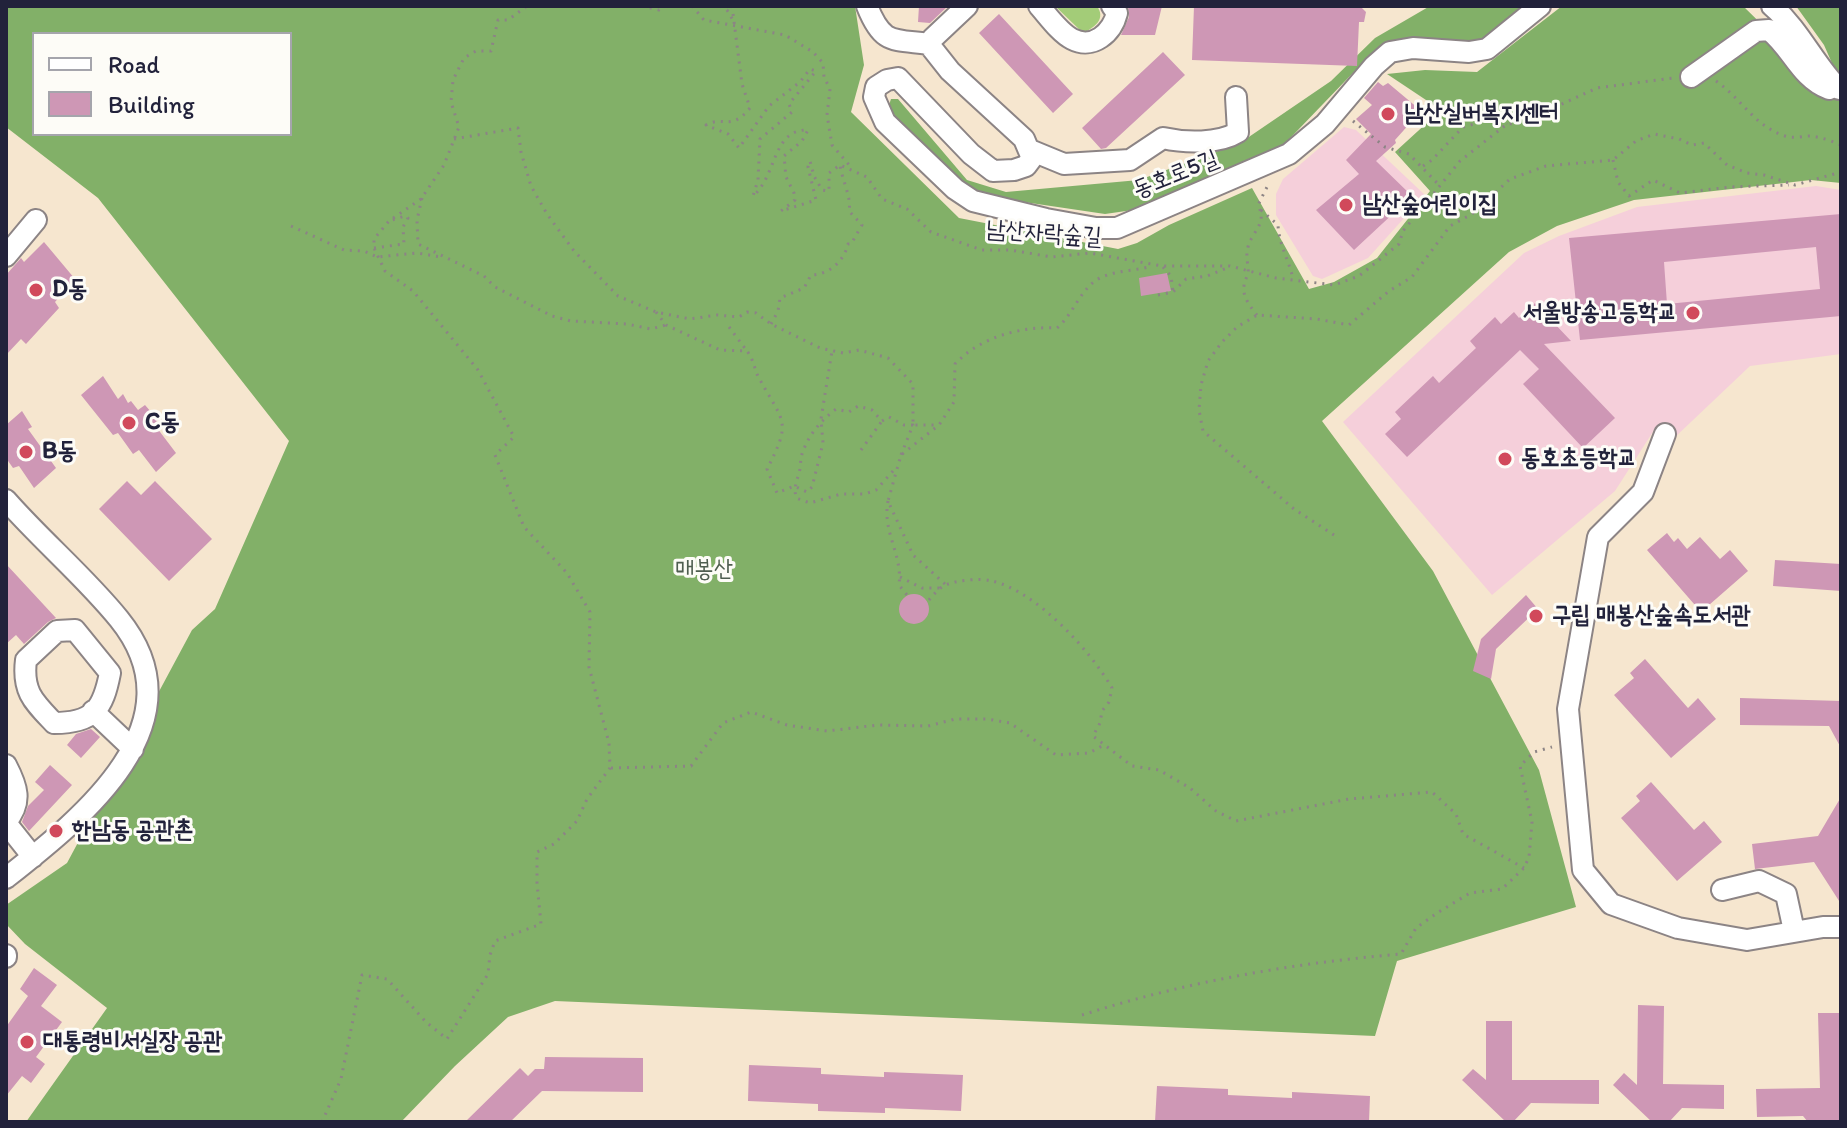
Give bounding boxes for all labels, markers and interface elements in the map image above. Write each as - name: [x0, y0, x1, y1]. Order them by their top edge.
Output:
- legend: [32, 32, 292, 136]
- text: Road: [108, 50, 160, 79]
- text: Building: [108, 90, 195, 119]
- place label: 남산실버복지센터: [1404, 100, 1558, 128]
- marker: 남산실버복지센터: [1379, 105, 1397, 123]
- street label: 동호로5길: [1129, 145, 1223, 205]
- place label: 남산숲어린이집: [1362, 191, 1497, 219]
- marker: 남산숲어린이집: [1337, 196, 1355, 214]
- street label: 남산자락숲길: [985, 216, 1103, 252]
- place label: D동: [52, 276, 87, 304]
- marker: D동: [27, 281, 45, 299]
- place label: 서울방송고등학교: [1522, 299, 1677, 327]
- marker: 서울방송고등학교: [1684, 304, 1702, 322]
- place label: C동: [145, 409, 180, 437]
- marker: C동: [120, 414, 138, 432]
- place label: B동: [42, 438, 77, 466]
- marker: B동: [17, 443, 35, 461]
- place label: 동호초등학교: [1521, 445, 1637, 473]
- marker: 동호초등학교: [1496, 450, 1514, 468]
- park label: 매봉산: [675, 556, 733, 584]
- place label: 구립 매봉산숲속도서관: [1552, 602, 1751, 630]
- marker: 구립 매봉산숲속도서관: [1527, 607, 1545, 625]
- place label: 한남동 공관촌: [72, 817, 193, 845]
- marker: 한남동 공관촌: [47, 822, 65, 840]
- place label: 대통령비서실장 공관: [43, 1028, 222, 1056]
- marker: 대통령비서실장 공관: [18, 1033, 36, 1051]

